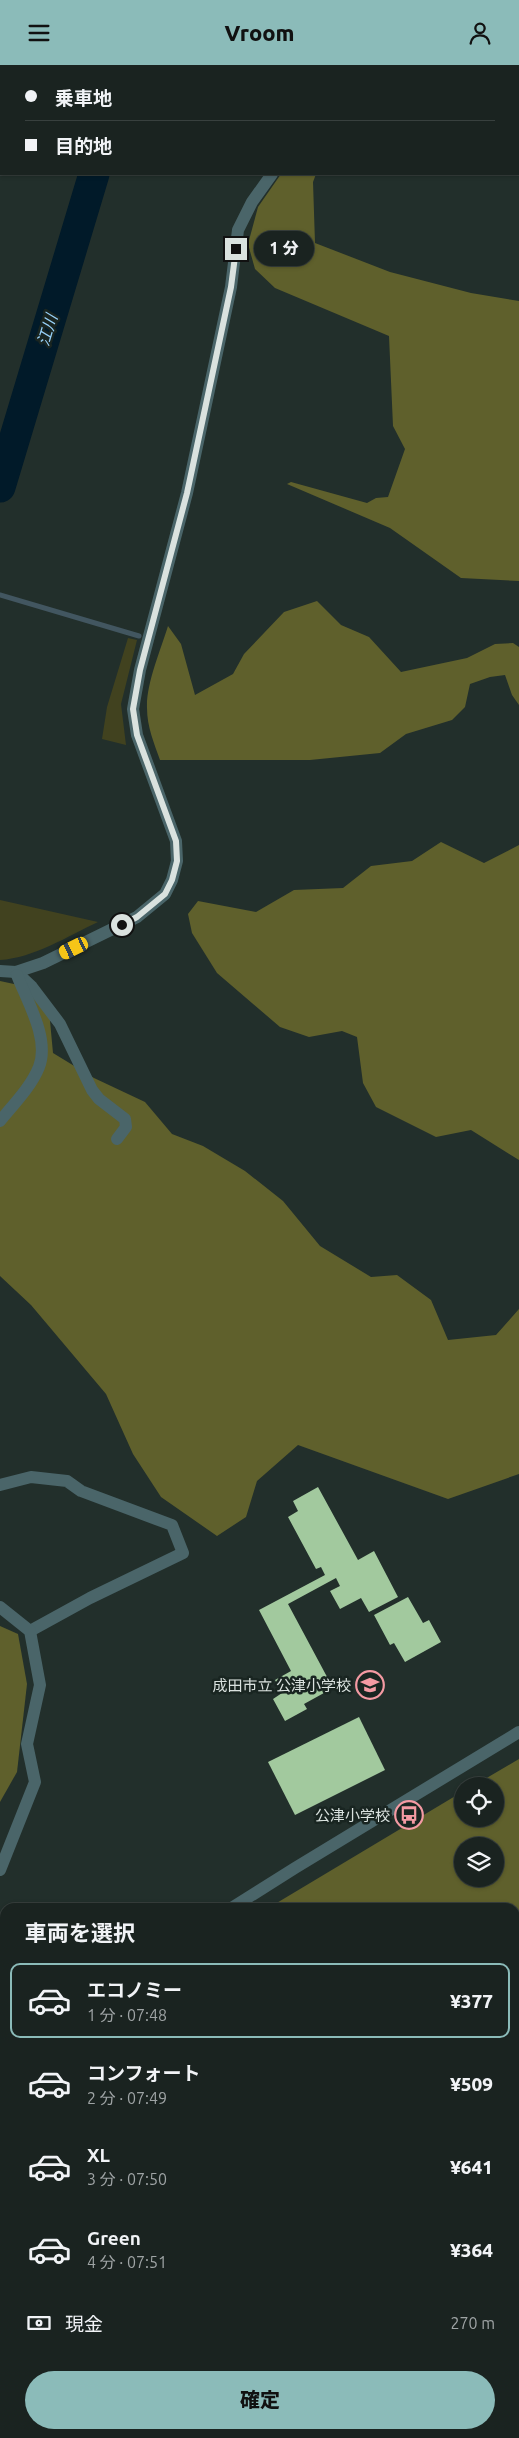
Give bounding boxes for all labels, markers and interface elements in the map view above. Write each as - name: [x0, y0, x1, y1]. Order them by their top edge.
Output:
- icon: menu: [25, 19, 53, 47]
- icon: person: [466, 19, 494, 47]
- text: Vroom: [224, 20, 295, 45]
- text: 乗車地: [55, 87, 112, 109]
- text: 目的地: [55, 135, 112, 157]
- callout: 1 分: [254, 231, 314, 267]
- route end: [225, 238, 247, 260]
- text: 1 分: [270, 239, 298, 257]
- water label: 江川: [34, 310, 61, 348]
- route start: [111, 914, 133, 936]
- car: [57, 935, 90, 961]
- school or university icon: 成田市立 公津小学校: [355, 1670, 385, 1700]
- place label: 成田市立 公津小学校: [213, 1677, 351, 1694]
- map controls: [454, 1777, 504, 1887]
- button: locate: [454, 1777, 504, 1827]
- bus stop icon: 公津小学校: [394, 1800, 424, 1830]
- place label: 公津小学校: [315, 1807, 390, 1824]
- button: layers: [454, 1837, 504, 1887]
- text: 車両を選択: [25, 1920, 135, 1945]
- icon: car: [27, 1978, 72, 2023]
- text: エコノミー: [87, 1979, 182, 2001]
- text: ¥377: [450, 1990, 493, 2012]
- text: 1 分 · 07:48: [87, 2006, 167, 2024]
- icon: car: [27, 2061, 72, 2106]
- text: コンフォート: [87, 2062, 200, 2084]
- text: ¥509: [450, 2073, 493, 2095]
- text: 2 分 · 07:49: [87, 2089, 167, 2107]
- icon: car: [27, 2144, 72, 2189]
- text: XL: [87, 2144, 110, 2166]
- text: ¥641: [450, 2156, 493, 2178]
- text: 3 分 · 07:50: [87, 2170, 167, 2188]
- icon: car: [27, 2227, 72, 2272]
- text: Green: [87, 2227, 141, 2249]
- text: ¥364: [450, 2239, 493, 2261]
- text: 4 分 · 07:51: [87, 2253, 167, 2271]
- icon: cash: [25, 2309, 53, 2337]
- text: 現金: [65, 2313, 103, 2335]
- text: 270 m: [450, 2314, 495, 2332]
- button: 確定: [25, 2371, 495, 2429]

